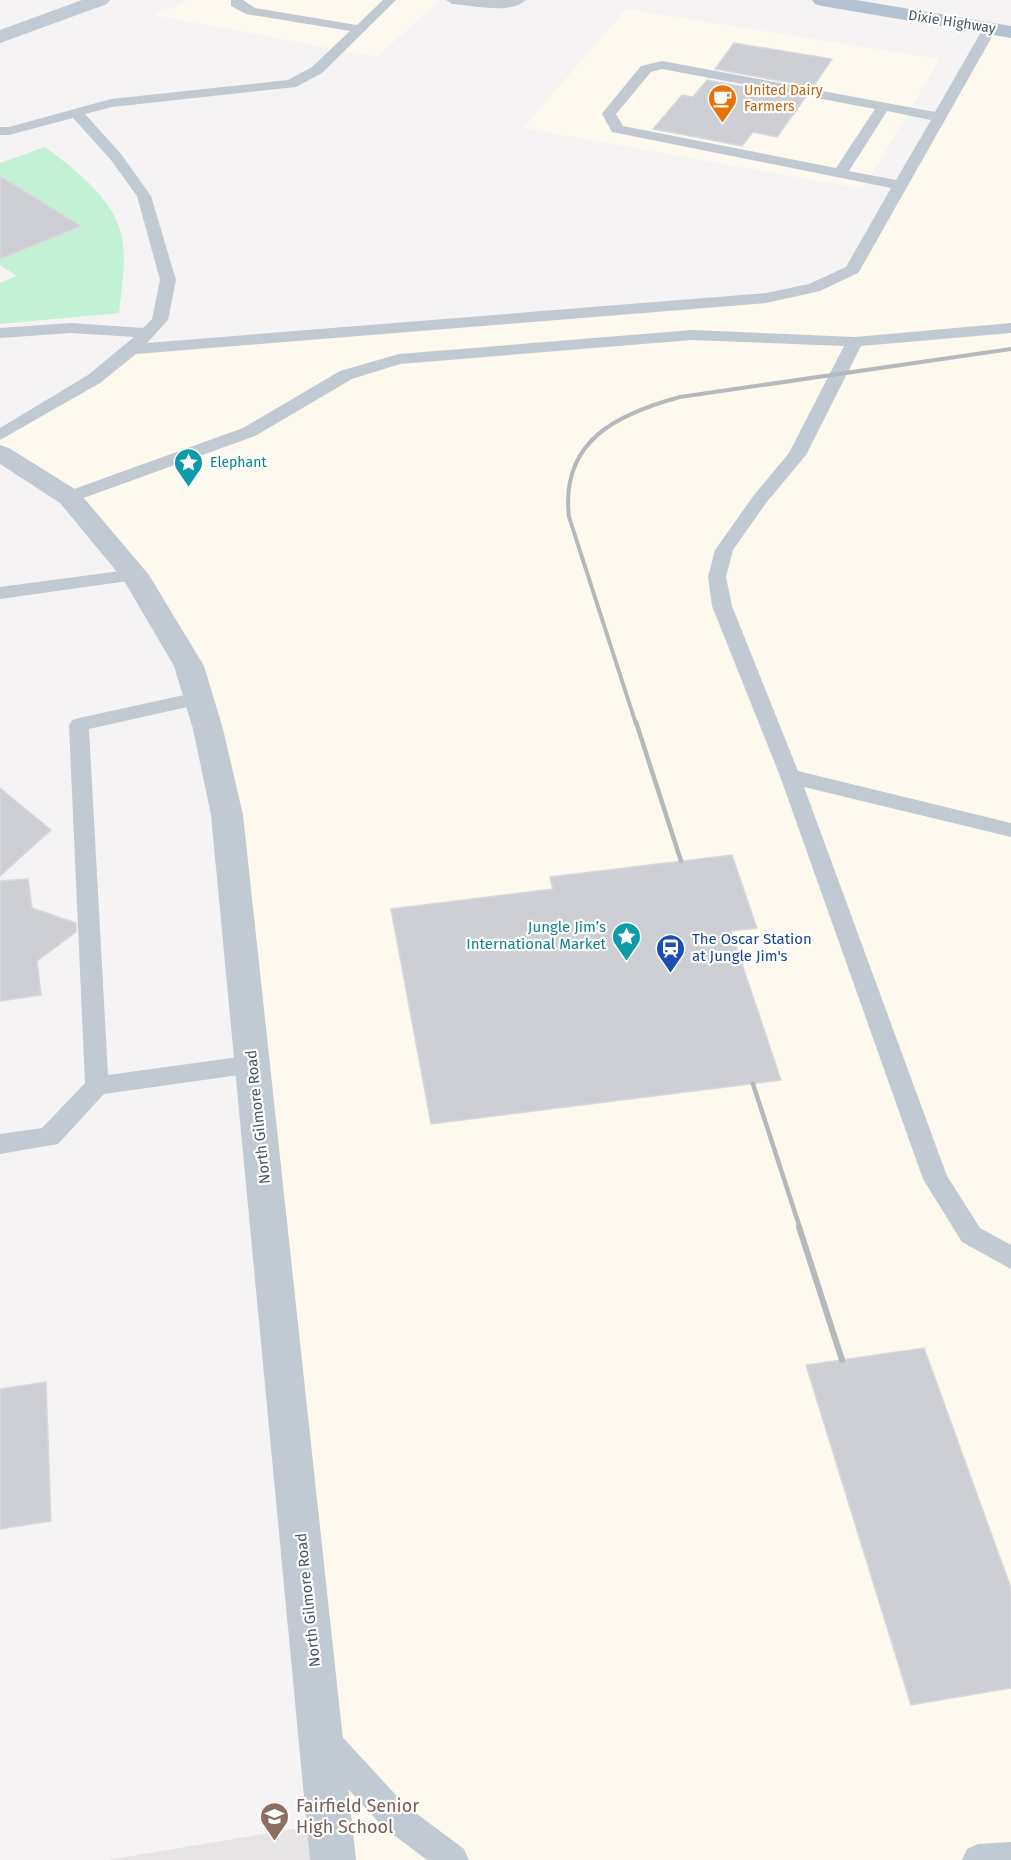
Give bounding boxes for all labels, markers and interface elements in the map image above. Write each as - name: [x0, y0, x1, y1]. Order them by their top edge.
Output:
- street label: Dixie Highway: [907, 7, 997, 37]
- cafe icon: United Dairy Farmers: [707, 82, 739, 124]
- place label: United Dairy Farmers: [744, 82, 823, 115]
- place icon: Elephant: [173, 446, 205, 488]
- place label: Elephant: [210, 454, 267, 471]
- place label: Jungle Jim’s International Market: [466, 918, 607, 953]
- place icon: Jungle Jim’s International Market: [611, 920, 643, 962]
- place label: The Oscar Station at Jungle Jim's: [692, 930, 812, 965]
- station icon: The Oscar Station at Jungle Jim's: [655, 932, 687, 974]
- street label: North Gilmore Road: [242, 1049, 274, 1185]
- street label: North Gilmore Road: [292, 1532, 324, 1668]
- place label: Fairfield Senior High School: [296, 1795, 419, 1838]
- school or university icon: Fairfield Senior High School: [259, 1800, 291, 1842]

